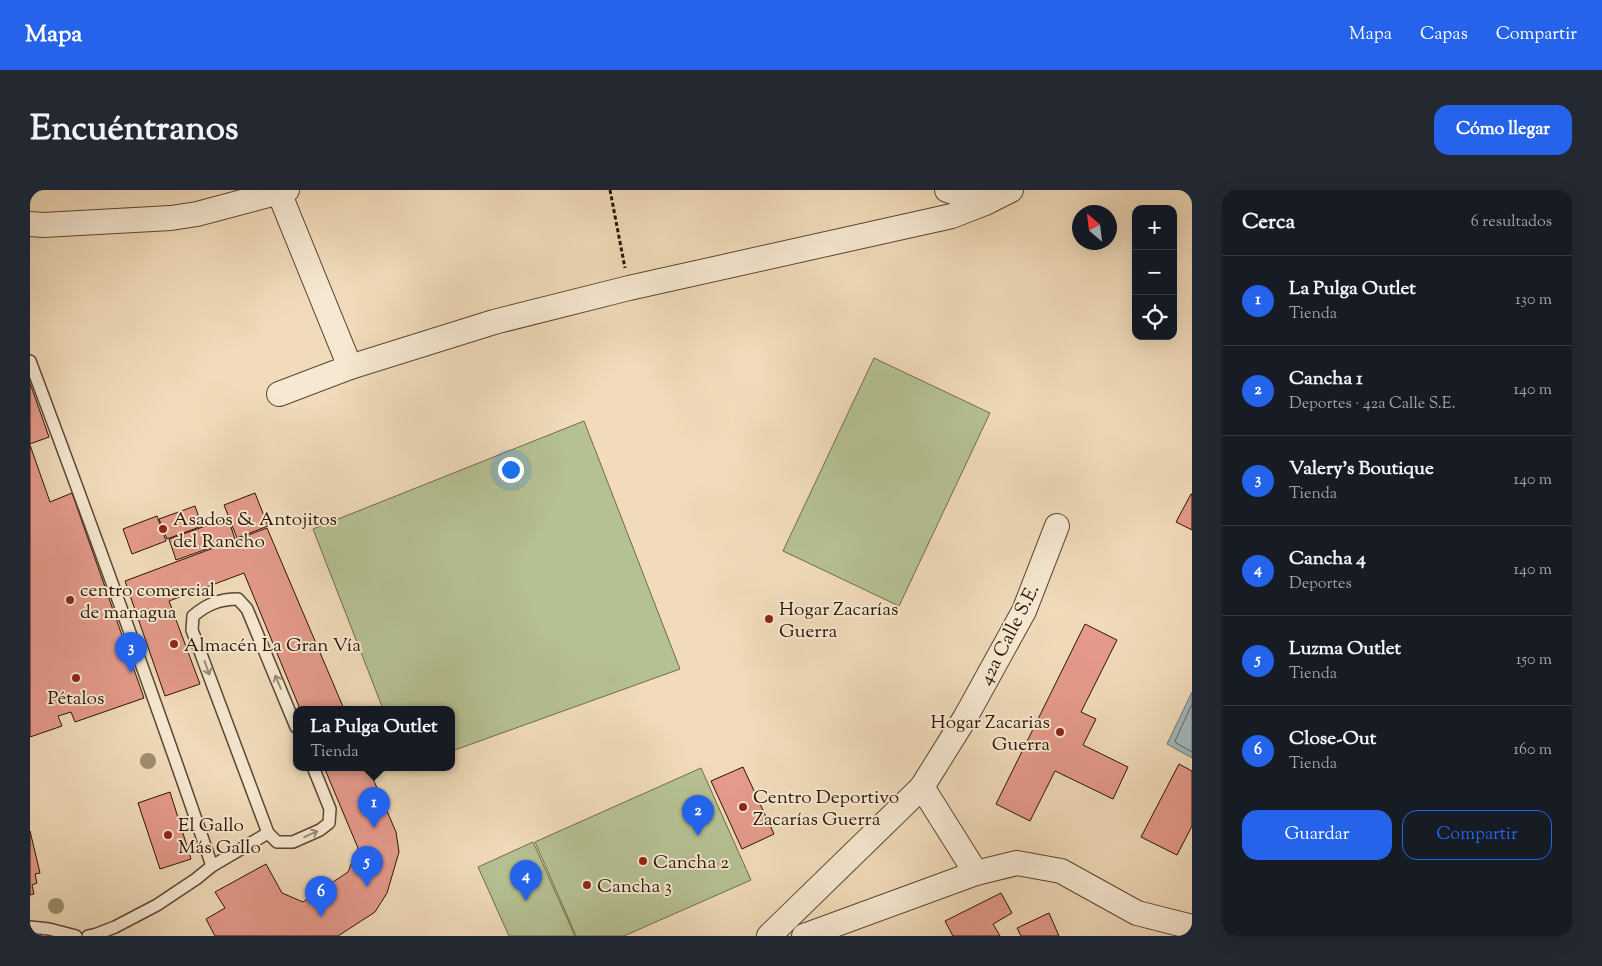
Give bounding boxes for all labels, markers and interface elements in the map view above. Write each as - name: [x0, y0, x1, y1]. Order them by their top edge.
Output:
- text: Mapa: [25, 18, 82, 52]
- text: Mapa: [1349, 22, 1392, 48]
- text: Capas: [1420, 22, 1468, 48]
- text: Compartir: [1496, 22, 1577, 48]
- text: Encuéntranos: [30, 105, 239, 156]
- button: Cómo llegar: [1434, 105, 1572, 155]
- north arrow: [1072, 205, 1117, 250]
- map controls: [1132, 205, 1177, 340]
- button: +: [1132, 205, 1177, 250]
- text: Cerca: [1242, 208, 1295, 238]
- text: 6 resultados: [1471, 211, 1552, 234]
- button: −: [1132, 250, 1177, 295]
- text: La Pulga Outlet: [1289, 276, 1416, 303]
- text: 1: [1255, 289, 1261, 312]
- text: 130 m: [1515, 289, 1552, 312]
- button: locate: [1132, 295, 1177, 340]
- text: Tienda: [1289, 303, 1337, 326]
- text: Cancha 1: [1289, 366, 1363, 393]
- text: 2: [1254, 379, 1262, 402]
- text: 140 m: [1514, 379, 1552, 402]
- text: Deportes · 42a Calle S.E.: [1289, 393, 1456, 416]
- text: Valery's Boutique: [1289, 456, 1434, 483]
- your location: [498, 457, 524, 483]
- text: 3: [1255, 469, 1261, 492]
- text: 140 m: [1514, 469, 1552, 492]
- text: Tienda: [1289, 483, 1337, 506]
- place label: Asados & Antojitos del Rancho: [173, 507, 337, 556]
- marker: Asados & Antojitos del Rancho: [157, 523, 169, 535]
- text: Cancha 4: [1289, 546, 1366, 573]
- text: 4: [1254, 559, 1262, 582]
- text: 140 m: [1514, 559, 1552, 582]
- text: Deportes: [1289, 573, 1352, 596]
- place label: centro comercial de managua: [80, 578, 215, 627]
- street label: 42a Calle S.E.: [973, 580, 1047, 690]
- marker: centro comercial de managua: [64, 594, 76, 606]
- place label: Hogar Zacarías Guerra: [779, 597, 898, 646]
- marker: Hogar Zacarías Guerra: [763, 613, 775, 625]
- pin: 3: [115, 632, 147, 673]
- place label: Almacén La Gran Vía: [184, 633, 361, 660]
- text: Luzma Outlet: [1289, 636, 1401, 663]
- marker: Almacén La Gran Vía: [168, 638, 180, 650]
- text: 5: [1255, 649, 1261, 672]
- text: 150 m: [1516, 649, 1552, 672]
- one-way arrow: [203, 660, 212, 675]
- text: Tienda: [1289, 663, 1337, 686]
- marker: Pétalos: [70, 672, 82, 684]
- one-way arrow: [272, 675, 282, 690]
- place label: Pétalos: [48, 686, 104, 713]
- popup: [293, 706, 455, 771]
- place label: Hogar Zacarias Guerra: [931, 710, 1050, 759]
- text: La Pulga Outlet: [311, 714, 437, 741]
- marker: Hogar Zacarias Guerra: [1054, 726, 1066, 738]
- text: Close-Out: [1289, 726, 1376, 753]
- text: 6: [1254, 739, 1262, 762]
- text: 160 m: [1514, 739, 1552, 762]
- text: Tienda: [311, 741, 359, 764]
- text: Tienda: [1289, 753, 1337, 776]
- place label: Centro Deportivo Zacarías Guerra: [753, 785, 899, 834]
- pin: 1: [358, 787, 390, 828]
- pin: 2: [682, 795, 714, 836]
- marker: Centro Deportivo Zacarías Guerra: [737, 801, 749, 813]
- button: Guardar: [1242, 810, 1392, 860]
- button: Compartir: [1402, 810, 1552, 860]
- place label: El Gallo Más Gallo: [178, 813, 261, 862]
- marker: El Gallo Más Gallo: [162, 829, 174, 841]
- one-way arrow: [303, 829, 318, 839]
- pin: 5: [351, 846, 383, 887]
- place label: Cancha 2: [653, 850, 729, 877]
- marker: Cancha 2: [637, 855, 649, 867]
- pin: 4: [510, 860, 542, 901]
- place label: Cancha 3: [597, 874, 672, 901]
- pin: 6: [305, 876, 337, 917]
- marker: Cancha 3: [581, 879, 593, 891]

